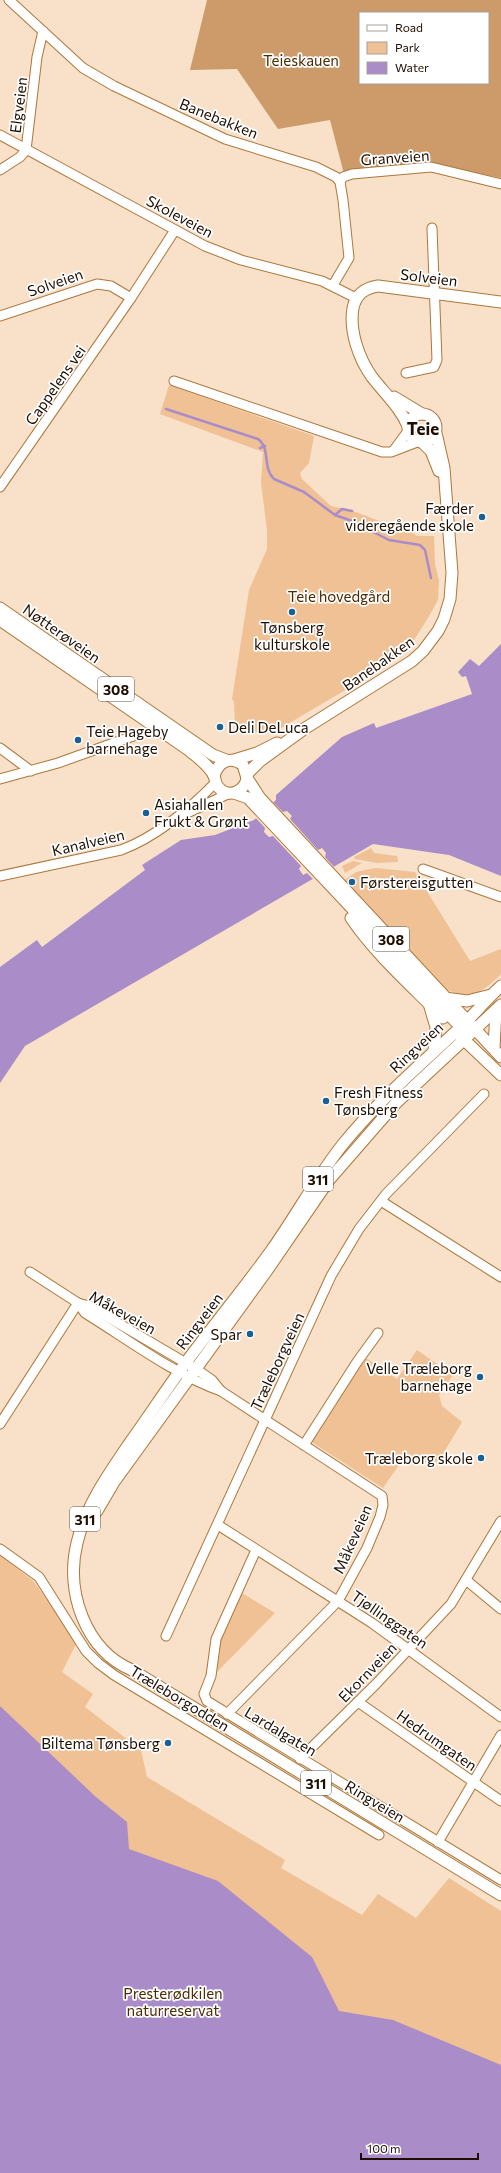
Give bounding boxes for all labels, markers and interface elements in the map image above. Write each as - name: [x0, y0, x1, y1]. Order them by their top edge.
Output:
- legend: [359, 12, 489, 84]
- text: Road: [395, 20, 423, 34]
- text: Park: [395, 40, 421, 54]
- park label: Teieskauen: [263, 51, 339, 69]
- text: Water: [395, 60, 429, 74]
- street label: Elgveien: [6, 76, 30, 134]
- street label: Banebakken: [177, 94, 261, 142]
- street label: Granveien: [360, 146, 430, 168]
- street label: Skoleveien: [144, 191, 216, 241]
- street label: Solveien: [25, 264, 85, 300]
- street label: Solveien: [399, 265, 459, 289]
- street label: Cappelens vei: [21, 342, 89, 428]
- district label: Teie: [407, 418, 439, 439]
- place label: Færder videregående skole: [345, 499, 474, 534]
- marker: Færder videregående skole: [477, 512, 487, 522]
- park label: Teie hovedgård: [288, 587, 390, 605]
- street label: Nøtterøveien: [20, 600, 104, 666]
- marker: Tønsberg kulturskole: [287, 607, 297, 617]
- place label: Tønsberg kulturskole: [254, 618, 330, 653]
- street label: Banebakken: [339, 632, 417, 694]
- road number: 308: [98, 677, 134, 701]
- place label: Deli DeLuca: [228, 718, 309, 736]
- place label: Teie Hageby barnehage: [86, 722, 169, 757]
- marker: Deli DeLuca: [215, 722, 225, 732]
- marker: Teie Hageby barnehage: [73, 735, 83, 745]
- place label: Asiahallen Frukt & Grønt: [154, 795, 248, 830]
- marker: Asiahallen Frukt & Grønt: [141, 808, 151, 818]
- street label: Kanalveien: [50, 825, 126, 859]
- place label: Førstereisgutten: [360, 873, 473, 891]
- marker: Førstereisgutten: [347, 877, 357, 887]
- road number: 308: [373, 927, 409, 951]
- street label: Ringveien: [386, 1018, 446, 1076]
- place label: Fresh Fitness Tønsberg: [334, 1083, 423, 1118]
- marker: Fresh Fitness Tønsberg: [321, 1096, 331, 1106]
- road number: 311: [303, 1167, 333, 1191]
- street label: Måkeveien: [87, 1286, 159, 1338]
- street label: Ringveien: [172, 1289, 226, 1353]
- street label: Træleborgveien: [246, 1309, 308, 1413]
- place label: Spar: [210, 1325, 242, 1343]
- marker: Spar: [245, 1329, 255, 1339]
- place label: Velle Træleborg barnehage: [366, 1359, 472, 1394]
- marker: Velle Træleborg barnehage: [475, 1372, 485, 1382]
- place label: Træleborg skole: [365, 1449, 473, 1467]
- marker: Træleborg skole: [476, 1453, 486, 1463]
- street label: Måkeveien: [329, 1502, 375, 1576]
- road number: 311: [70, 1507, 100, 1531]
- street label: Tjøllinggaten: [348, 1586, 432, 1652]
- street label: Ekornveien: [334, 1638, 400, 1706]
- street label: Træleborgodden: [127, 1661, 233, 1735]
- street label: Lardalgaten: [242, 1702, 320, 1760]
- street label: Hedrumgaten: [393, 1706, 481, 1774]
- place label: Biltema Tønsberg: [41, 1734, 160, 1752]
- marker: Biltema Tønsberg: [163, 1738, 173, 1748]
- road number: 311: [301, 1771, 331, 1795]
- street label: Ringveien: [342, 1776, 408, 1826]
- park label: Presterødkilen naturreservat: [123, 1984, 223, 2019]
- scale bar: [361, 2135, 478, 2161]
- text: 100 m: [367, 2141, 401, 2155]

